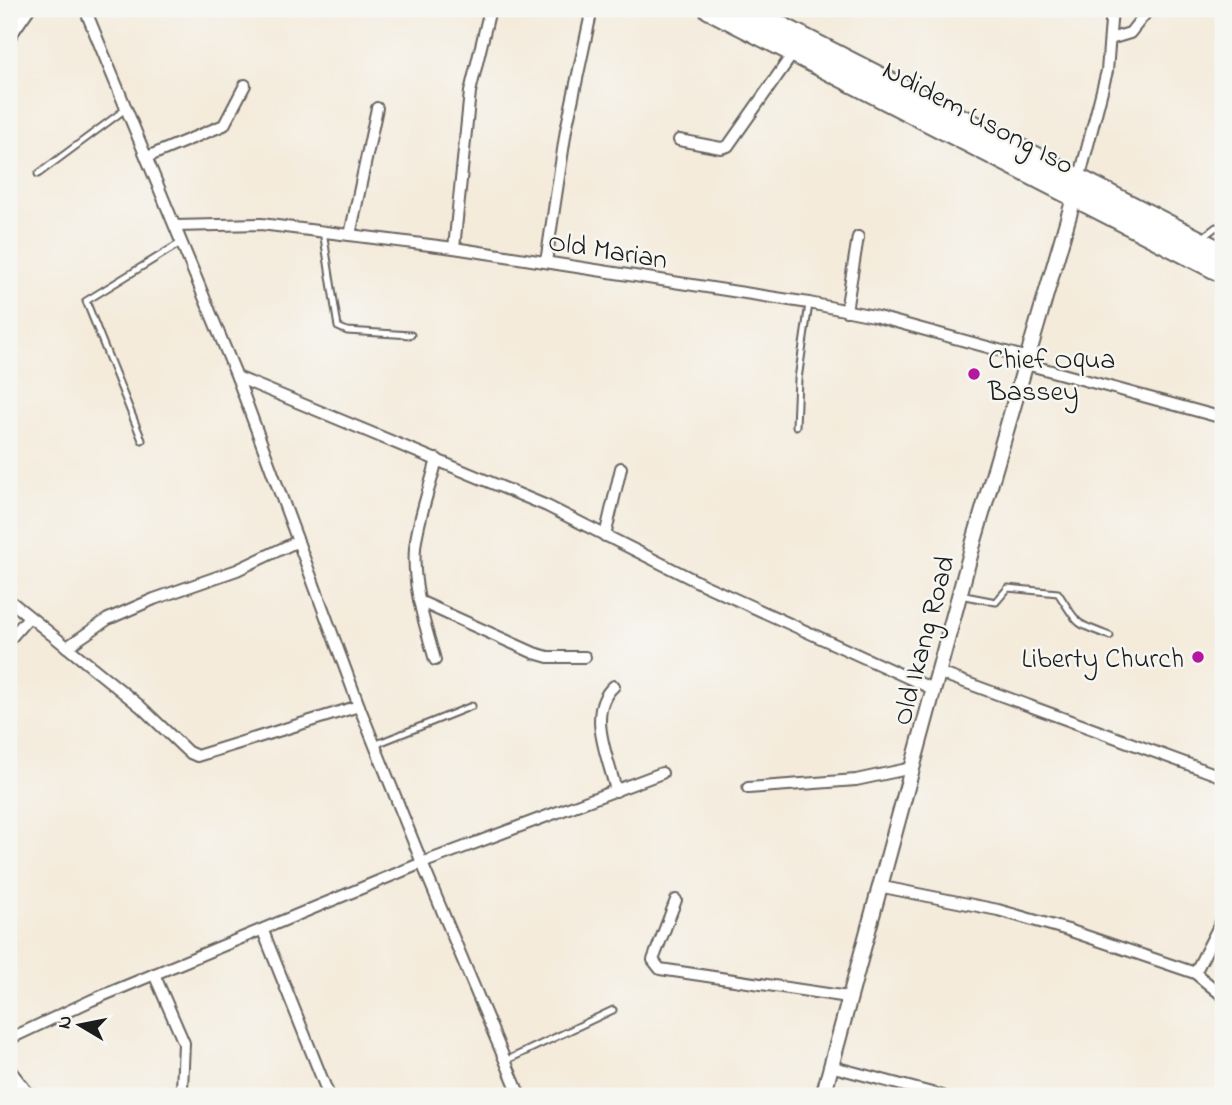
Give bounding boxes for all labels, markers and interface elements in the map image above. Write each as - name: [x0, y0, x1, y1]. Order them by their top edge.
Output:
- street label: Ndidem Usong Iso: [874, 51, 1081, 187]
- street label: Old Marian: [545, 223, 670, 282]
- place label: Chief Oqua Bassey: [987, 341, 1115, 414]
- marker: Chief Oqua Bassey: [966, 366, 982, 382]
- street label: Old Ikang Road: [883, 551, 968, 730]
- place label: Liberty Church: [1022, 640, 1184, 681]
- marker: Liberty Church: [1190, 649, 1206, 665]
- north arrow: [46, 990, 116, 1060]
- text: N: [51, 1014, 80, 1031]

